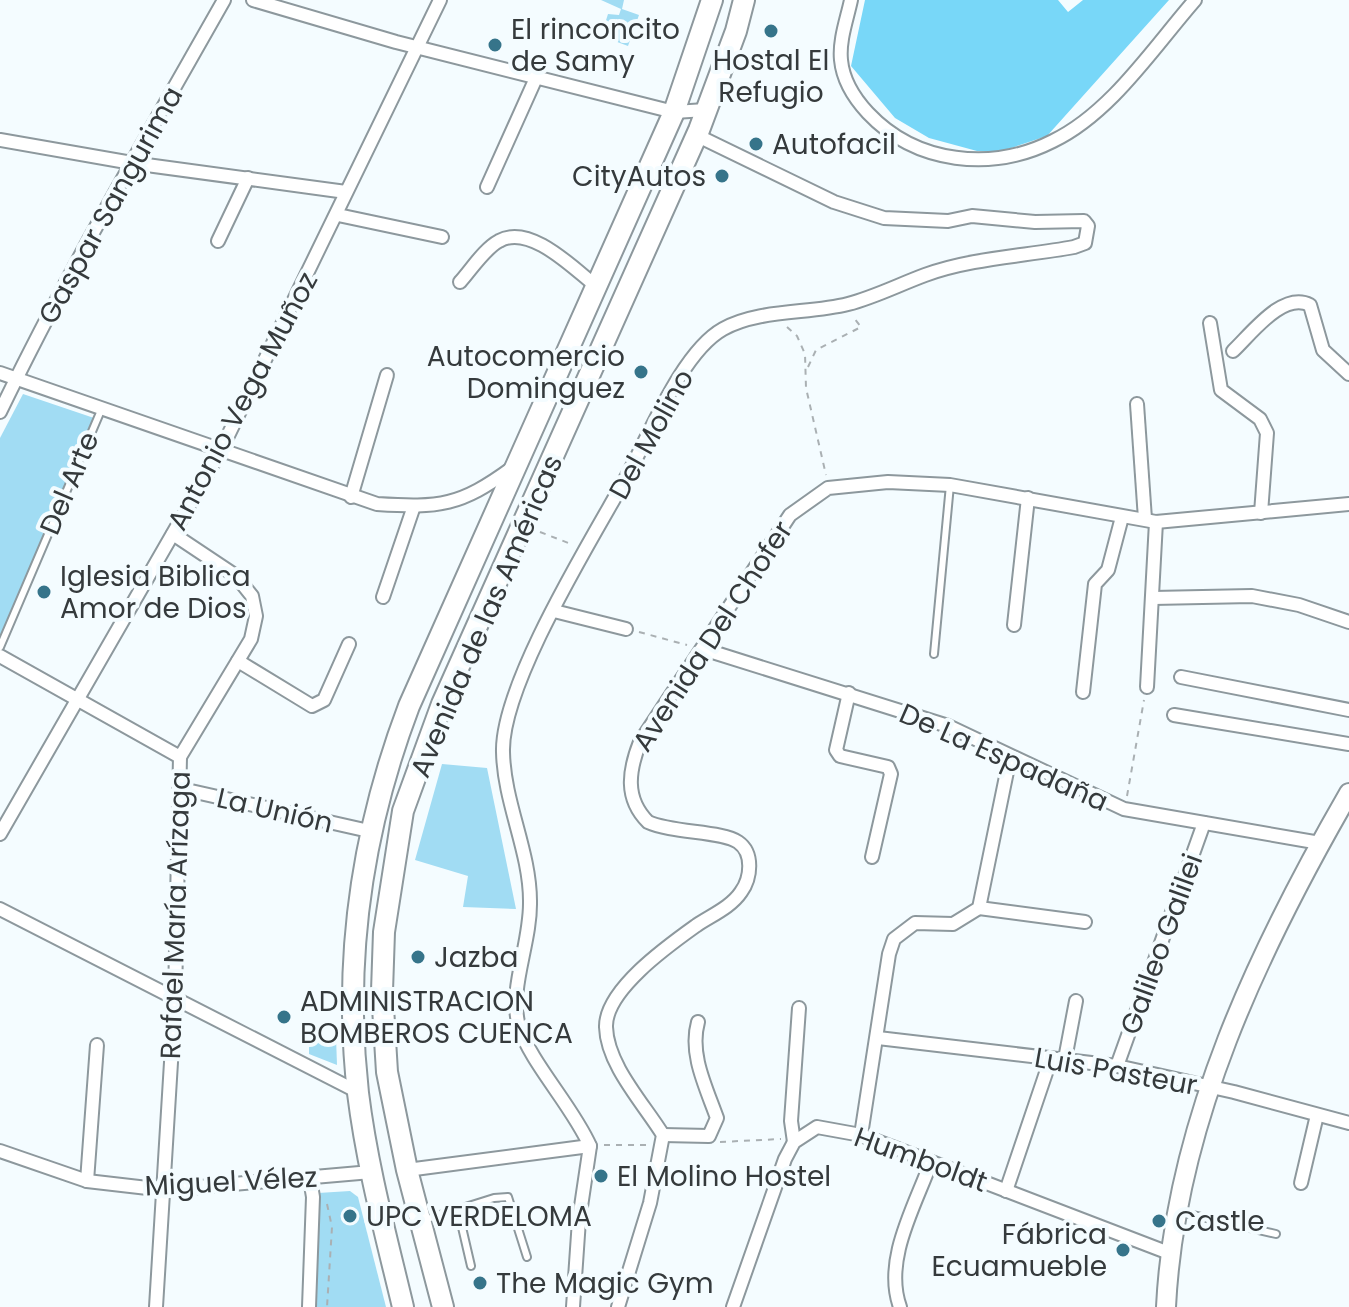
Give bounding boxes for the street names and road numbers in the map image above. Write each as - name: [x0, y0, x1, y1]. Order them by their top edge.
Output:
- street label: Gaspar Sangurima: [29, 79, 192, 331]
- street label: Antonio Vega Muñoz: [158, 265, 327, 537]
- street label: Del Molino: [600, 362, 703, 506]
- street label: Del Arte: [30, 426, 109, 541]
- street label: Avenida de las Américas: [401, 449, 572, 783]
- street label: Avenida Del Chofer: [623, 513, 802, 759]
- street label: De La Espadaña: [893, 694, 1114, 821]
- street label: Rafael María Arízaga: [151, 770, 200, 1060]
- street label: La Unión: [213, 778, 337, 843]
- street label: Galileo Galilei: [1111, 848, 1212, 1040]
- street label: Luis Pasteur: [1031, 1038, 1200, 1105]
- street label: Humboldt: [849, 1117, 993, 1202]
- street label: Miguel Vélez: [144, 1158, 318, 1205]

